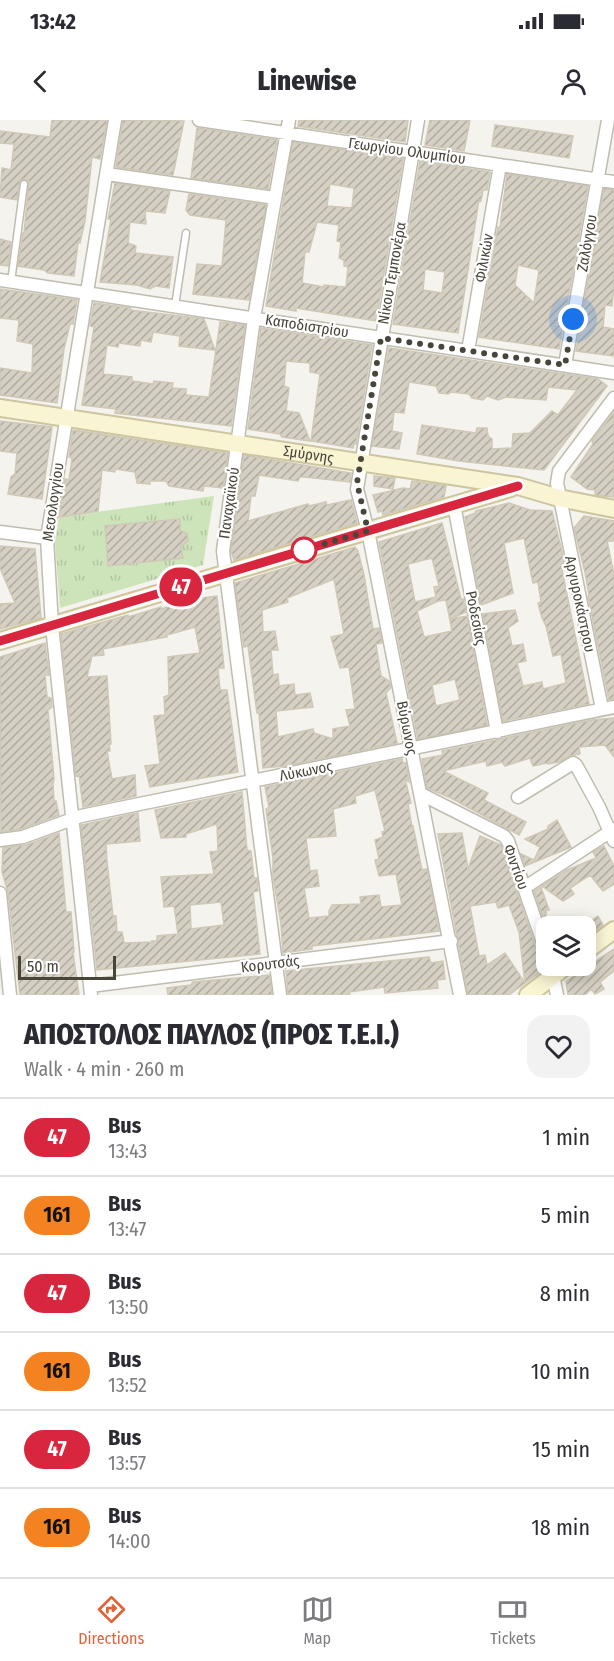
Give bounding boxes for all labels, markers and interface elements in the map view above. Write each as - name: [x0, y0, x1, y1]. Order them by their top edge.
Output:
- text: 13:42: [30, 8, 76, 35]
- icon: back: [24, 65, 57, 98]
- text: Linewise: [257, 65, 357, 97]
- icon: person: [557, 65, 590, 98]
- street label: Γεωργίου Ολυμπίου: [347, 134, 467, 168]
- street label: Ζαλόγγου: [573, 213, 601, 273]
- street label: Νίκου Τεμπονέρα: [374, 220, 410, 326]
- street label: Φιλικών: [471, 232, 497, 284]
- your location: [558, 304, 588, 334]
- street label: Καποδιστρίου: [264, 311, 350, 341]
- street label: Σμύρνης: [282, 442, 336, 467]
- street label: Μεσολογγίου: [39, 462, 67, 542]
- street label: Παναχαϊκού: [215, 466, 243, 540]
- unlabelled marker: [291, 537, 317, 563]
- street label: Αργυροκάστρου: [561, 554, 599, 654]
- line badge: 47: [154, 568, 208, 606]
- text: 47: [171, 574, 191, 600]
- street label: Ροδεσίας: [462, 589, 490, 647]
- street label: Βύρωνος: [393, 699, 421, 757]
- street label: Λύκωνος: [278, 757, 335, 785]
- street label: Φιντίου: [500, 842, 532, 892]
- map controls: [536, 916, 596, 976]
- button: layers: [536, 916, 596, 976]
- street label: Κορυτσάς: [240, 951, 301, 977]
- scale bar: [18, 953, 116, 980]
- text: 50 m: [27, 957, 59, 976]
- button: heart: [527, 1015, 590, 1078]
- text: ΑΠΟΣΤΟΛΟΣ ΠΑΥΛΟΣ (ΠΡΟΣ Τ.Ε.Ι.): [24, 1018, 399, 1051]
- text: Walk · 4 min · 260 m: [24, 1057, 184, 1081]
- text: Bus: [108, 1112, 141, 1139]
- text: 47: [47, 1124, 67, 1150]
- text: 1 min: [542, 1124, 590, 1151]
- text: 13:43: [108, 1139, 147, 1163]
- text: Bus: [108, 1190, 141, 1217]
- text: 161: [43, 1202, 71, 1228]
- text: 5 min: [541, 1202, 590, 1229]
- text: 13:47: [108, 1217, 146, 1241]
- text: Bus: [108, 1268, 141, 1295]
- text: 47: [47, 1280, 67, 1306]
- text: 8 min: [540, 1280, 590, 1307]
- text: 13:50: [108, 1295, 149, 1319]
- text: Bus: [108, 1346, 141, 1373]
- text: 161: [43, 1358, 71, 1384]
- text: 10 min: [531, 1358, 590, 1385]
- text: 13:52: [108, 1373, 147, 1397]
- text: Bus: [108, 1424, 141, 1451]
- text: 47: [47, 1436, 67, 1462]
- text: 15 min: [532, 1436, 590, 1463]
- text: 13:57: [108, 1451, 146, 1475]
- text: Bus: [108, 1502, 141, 1529]
- text: 161: [43, 1514, 71, 1540]
- text: 18 min: [531, 1514, 590, 1541]
- text: 14:00: [108, 1529, 151, 1553]
- tab: Directions: [78, 1593, 144, 1648]
- tab: Map: [301, 1593, 334, 1648]
- tab: Tickets: [490, 1593, 536, 1648]

